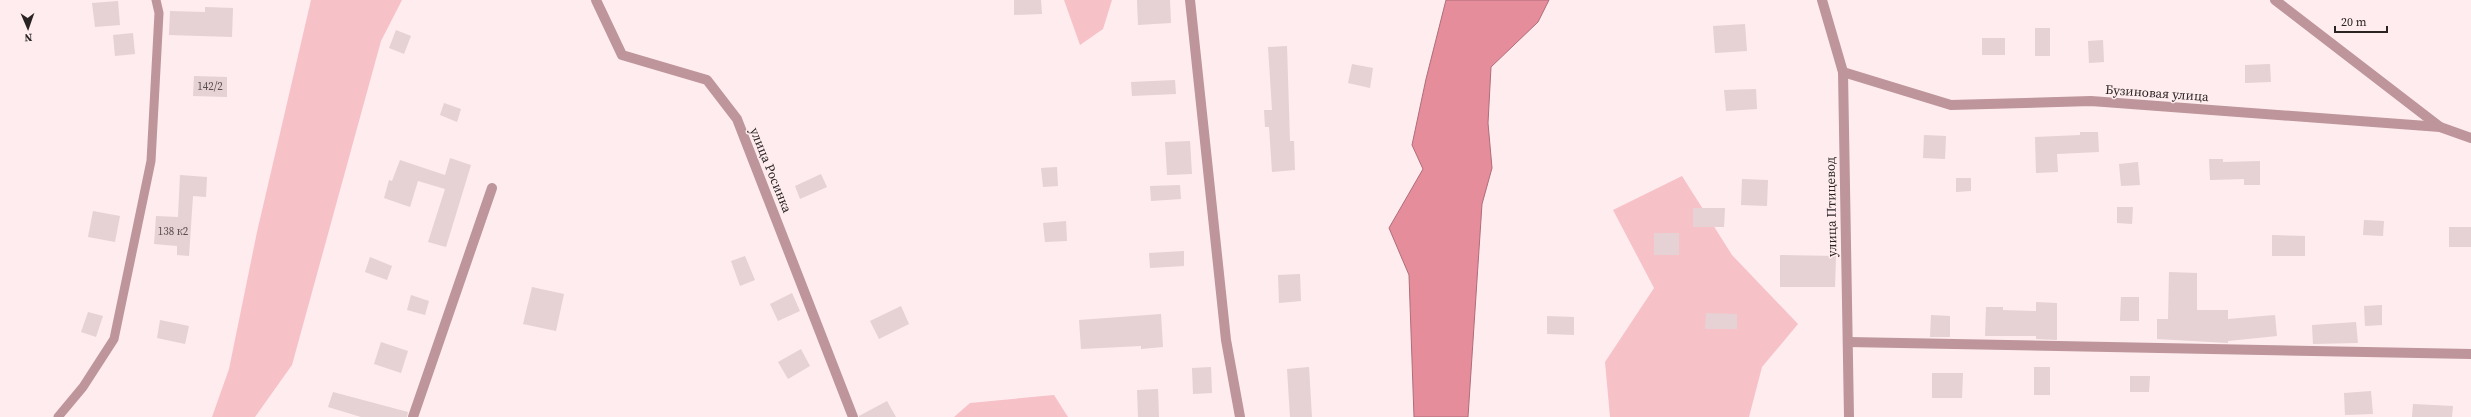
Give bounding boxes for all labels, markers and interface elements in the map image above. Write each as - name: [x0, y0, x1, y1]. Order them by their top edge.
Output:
- north arrow: [8, 8, 48, 48]
- scale bar: [2335, 8, 2387, 34]
- text: 20 m: [2341, 14, 2367, 30]
- text: N: [24, 30, 33, 45]
- house number: 142/2: [197, 79, 223, 94]
- street label: Бузиновая улица: [2105, 81, 2210, 105]
- street label: улица Росинка: [746, 125, 796, 216]
- street label: улица Птицевод: [1822, 157, 1840, 257]
- house number: 138 к2: [158, 224, 189, 239]

